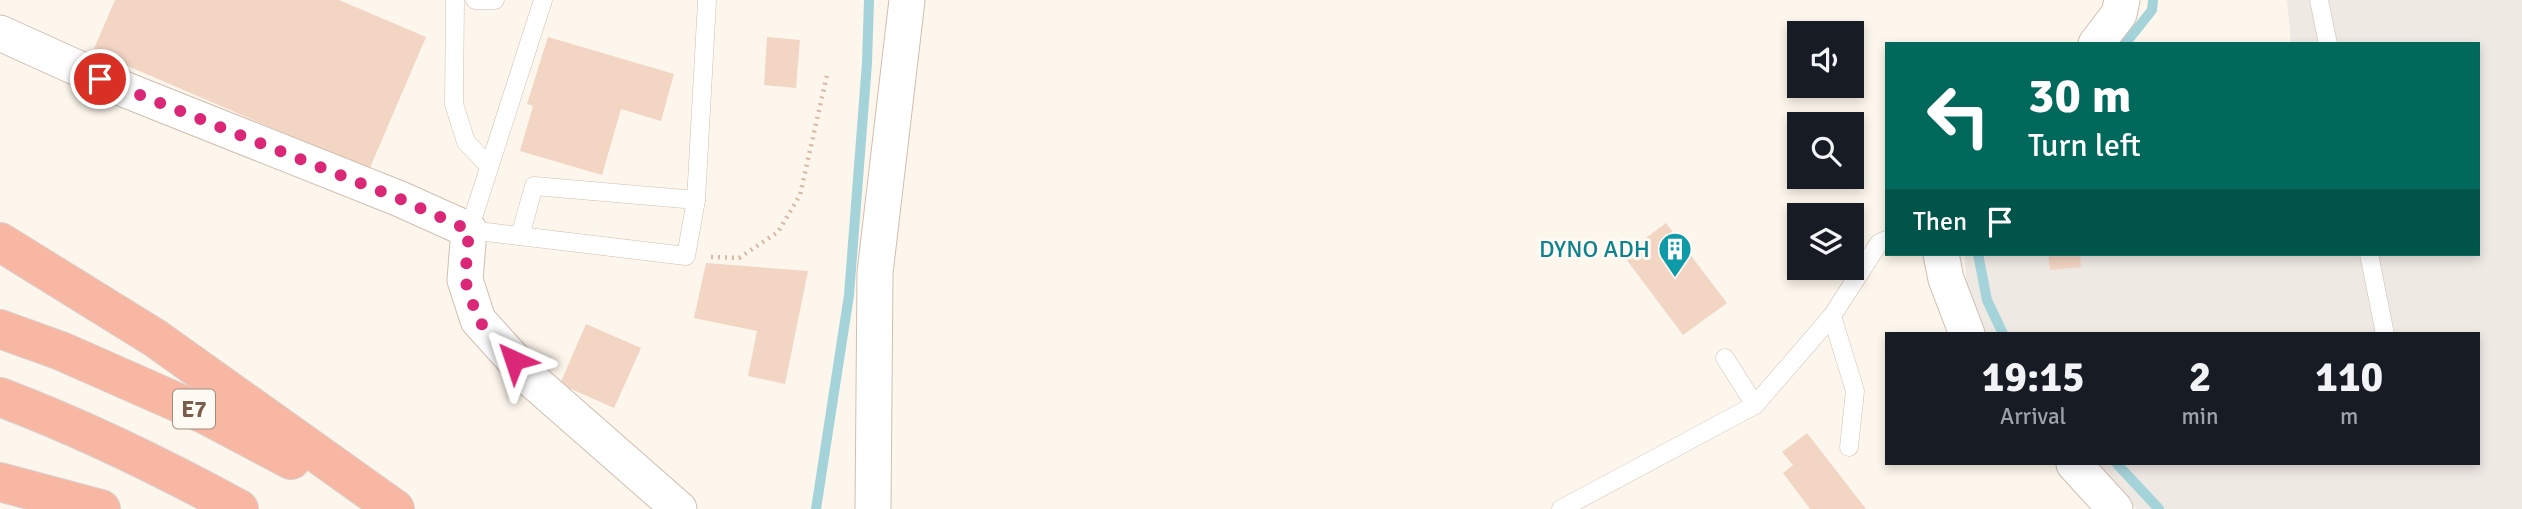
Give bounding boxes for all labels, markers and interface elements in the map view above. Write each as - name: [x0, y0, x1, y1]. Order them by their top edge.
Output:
- map controls: [1787, 21, 1864, 280]
- button: sound: [1787, 21, 1864, 98]
- pin: [70, 49, 130, 109]
- icon: arrive: [81, 60, 119, 98]
- text: 30 m: [2028, 66, 2131, 126]
- icon: left: [1913, 70, 2004, 161]
- button: search: [1787, 112, 1864, 189]
- text: Turn left: [2028, 126, 2141, 165]
- button: layers: [1787, 203, 1864, 280]
- icon: arrive: [1981, 203, 2019, 241]
- text: Then: [1913, 206, 1967, 238]
- building icon: DYNO ADH: [1656, 230, 1694, 279]
- place label: DYNO ADH: [1539, 234, 1650, 264]
- position arrow: [477, 323, 551, 397]
- text: 19:15: [1982, 352, 2085, 403]
- text: 2: [2189, 352, 2211, 403]
- text: 110: [2315, 352, 2383, 403]
- road number: E7: [173, 390, 215, 428]
- text: Arrival: [2000, 402, 2066, 431]
- text: min: [2181, 402, 2219, 431]
- text: m: [2340, 402, 2358, 431]

